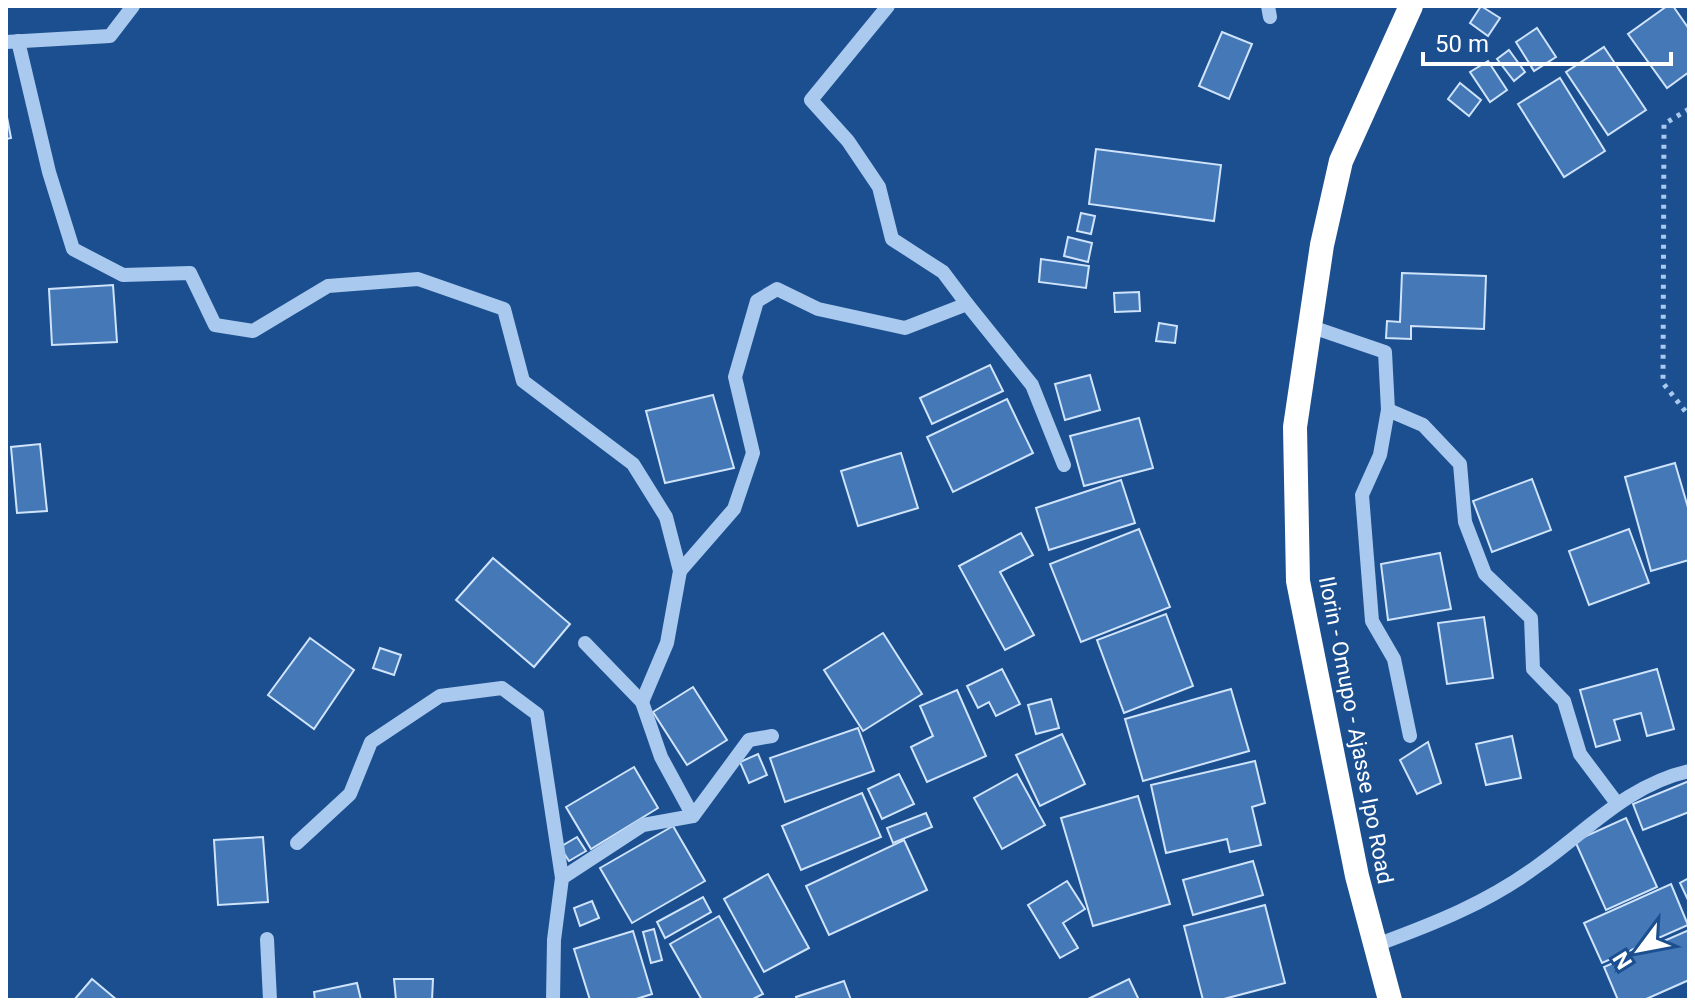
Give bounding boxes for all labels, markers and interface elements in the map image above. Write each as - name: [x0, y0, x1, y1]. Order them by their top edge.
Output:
- scale bar: [1423, 16, 1671, 66]
- text: 50 m: [1435, 30, 1489, 58]
- street label: Ilorin - Omupo - Ajasse Ipo Road: [1314, 574, 1398, 886]
- north arrow: [1599, 910, 1679, 990]
- text: N: [1608, 947, 1637, 974]

